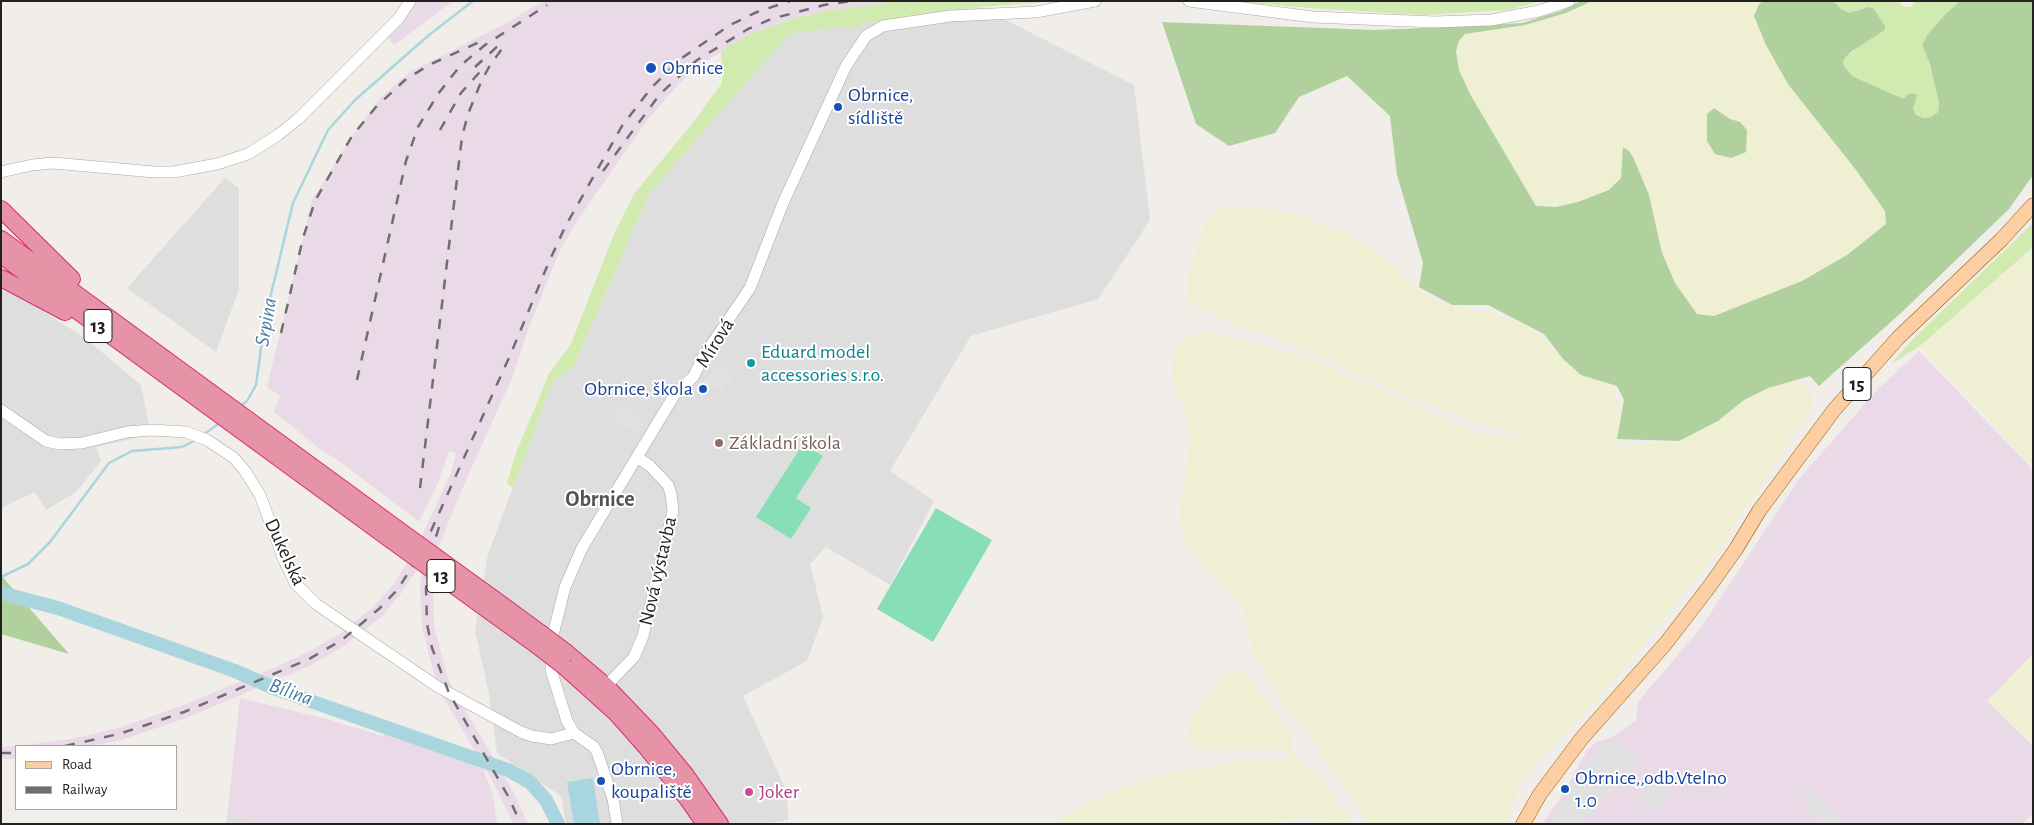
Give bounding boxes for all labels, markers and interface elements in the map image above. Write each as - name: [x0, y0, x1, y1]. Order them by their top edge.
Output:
- place label: Obrnice: [662, 56, 723, 80]
- marker: Obrnice: [644, 61, 658, 75]
- place label: Obrnice, sídliště: [848, 83, 913, 130]
- marker: Obrnice, sídliště: [832, 101, 844, 113]
- water label: Srpina: [249, 296, 283, 348]
- road number: 13: [84, 310, 112, 342]
- street label: Mírová: [691, 314, 739, 372]
- place label: Eduard model accessories s.r.o.: [761, 340, 884, 387]
- marker: Eduard model accessories s.r.o.: [745, 357, 757, 369]
- road number: 15: [1843, 368, 1871, 400]
- place label: Obrnice, škola: [584, 377, 693, 401]
- marker: Obrnice, škola: [697, 383, 709, 395]
- place label: Základní škola: [729, 431, 841, 455]
- marker: Základní škola: [713, 437, 725, 449]
- district label: Obrnice: [565, 486, 635, 512]
- street label: Nová výstavba: [634, 514, 682, 628]
- street label: Dukelská: [259, 515, 311, 589]
- road number: 13: [427, 560, 455, 592]
- water label: Bílina: [266, 673, 316, 711]
- legend: [15, 745, 178, 810]
- text: Road: [62, 757, 92, 772]
- place label: Obrnice, koupaliště: [611, 757, 692, 804]
- place label: Obrnice,,odb.Vtelno 1.0: [1575, 766, 1727, 813]
- marker: Obrnice, koupaliště: [595, 775, 607, 787]
- place label: Joker: [759, 780, 799, 804]
- text: Railway: [62, 782, 107, 797]
- marker: Obrnice,,odb.Vtelno 1.0: [1559, 783, 1571, 795]
- marker: Joker: [743, 786, 755, 798]

